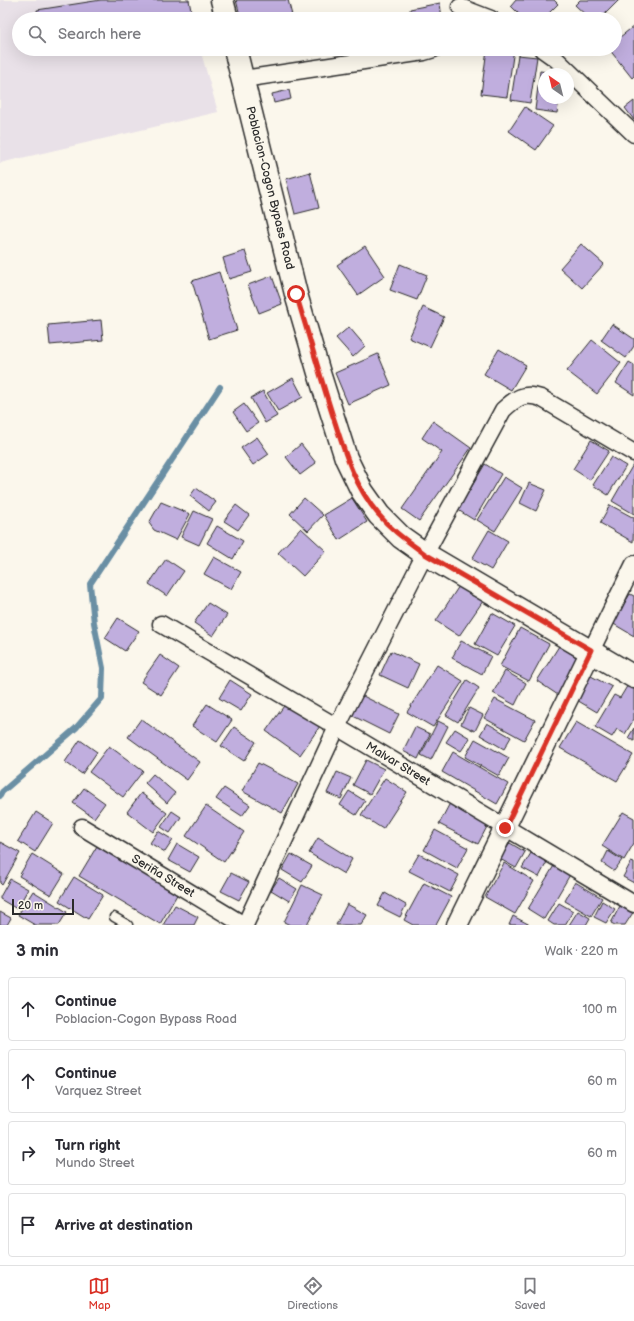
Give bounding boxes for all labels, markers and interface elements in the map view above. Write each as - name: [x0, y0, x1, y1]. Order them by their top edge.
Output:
- search box: [12, 12, 622, 56]
- icon: search: [26, 23, 48, 45]
- text: Search here: [58, 25, 141, 44]
- north arrow: [538, 68, 574, 104]
- street label: Poblacion-Cogon Bypass Road: [242, 105, 298, 271]
- route start: [287, 285, 305, 303]
- street label: Malvar Street: [363, 739, 433, 789]
- route end: [496, 819, 514, 837]
- street label: Seriña Street: [129, 851, 198, 901]
- scale bar: [12, 897, 74, 916]
- text: 20 m: [18, 899, 43, 912]
- text: 3 min: [16, 941, 59, 961]
- text: Walk · 220 m: [545, 943, 618, 959]
- text: Continue: [55, 992, 117, 1011]
- icon: ahead: [17, 998, 39, 1020]
- text: 100 m: [582, 1001, 617, 1017]
- text: Poblacion-Cogon Bypass Road: [55, 1011, 237, 1027]
- text: Continue: [55, 1064, 117, 1083]
- icon: ahead: [17, 1070, 39, 1092]
- text: 60 m: [587, 1073, 617, 1089]
- text: Varquez Street: [55, 1083, 142, 1099]
- text: Turn right: [55, 1136, 120, 1155]
- icon: right: [17, 1142, 39, 1164]
- text: 60 m: [587, 1145, 617, 1161]
- text: Mundo Street: [55, 1155, 135, 1171]
- icon: arrive: [17, 1214, 39, 1236]
- text: Arrive at destination: [55, 1216, 193, 1235]
- tab: Map: [88, 1275, 111, 1312]
- tab: Directions: [287, 1275, 338, 1312]
- tab: Saved: [515, 1275, 546, 1312]

